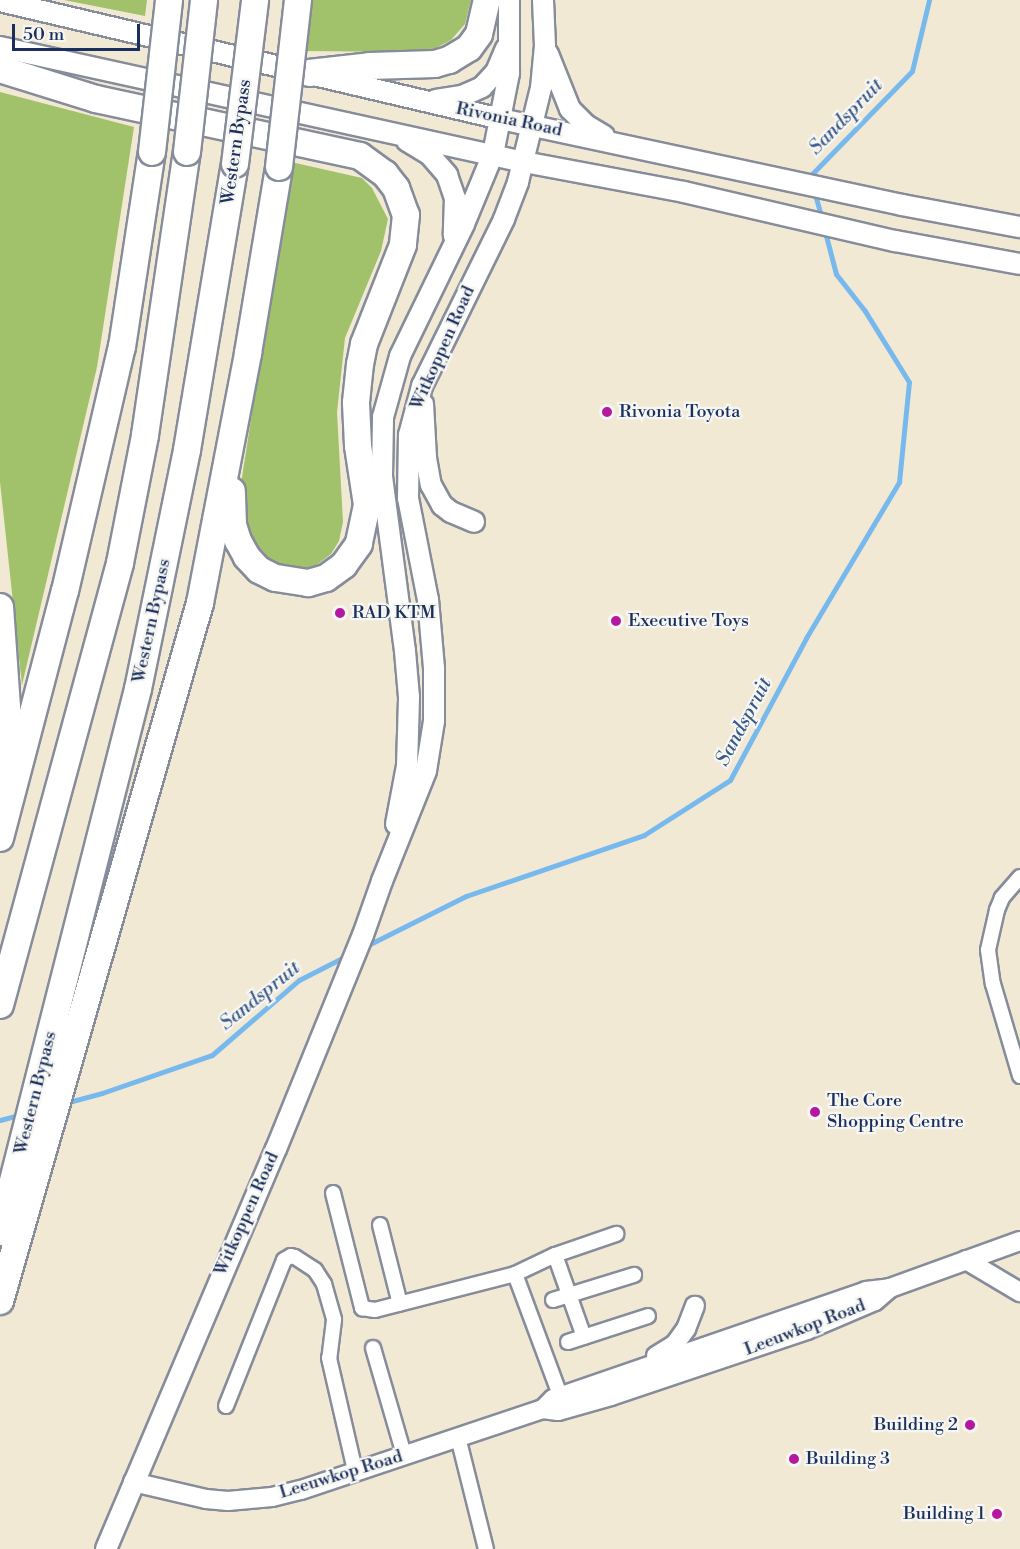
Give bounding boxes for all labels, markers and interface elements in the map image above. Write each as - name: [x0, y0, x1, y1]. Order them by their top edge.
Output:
- scale bar: [15, 12, 142, 50]
- text: 50 m: [23, 23, 64, 46]
- water label: Sandspruit: [804, 74, 888, 160]
- street label: Western Bypass: [218, 78, 256, 206]
- street label: Rivonia Road: [454, 98, 564, 142]
- street label: Witkoppen Road: [406, 283, 480, 413]
- place label: Rivonia Toyota: [619, 401, 740, 423]
- marker: Rivonia Toyota: [600, 405, 614, 419]
- street label: Western Bypass: [128, 557, 176, 685]
- place label: RAD KTM: [352, 602, 436, 624]
- marker: RAD KTM: [333, 606, 347, 620]
- place label: Executive Toys: [628, 610, 749, 632]
- marker: Executive Toys: [609, 614, 623, 628]
- water label: Sandspruit: [711, 674, 777, 770]
- water label: Sandspruit: [215, 956, 305, 1036]
- street label: Western Bypass: [10, 1029, 62, 1157]
- place label: The Core Shopping Centre: [827, 1091, 964, 1134]
- marker: The Core Shopping Centre: [808, 1105, 822, 1119]
- street label: Witkoppen Road: [210, 1149, 284, 1279]
- street label: Leeuwkop Road: [741, 1295, 869, 1361]
- place label: Building 2: [874, 1414, 958, 1436]
- marker: Building 2: [963, 1418, 977, 1432]
- street label: Leeuwkop Road: [277, 1446, 405, 1504]
- place label: Building 3: [806, 1448, 890, 1470]
- marker: Building 3: [787, 1452, 801, 1466]
- place label: Building 1: [903, 1503, 985, 1525]
- marker: Building 1: [990, 1507, 1004, 1521]

